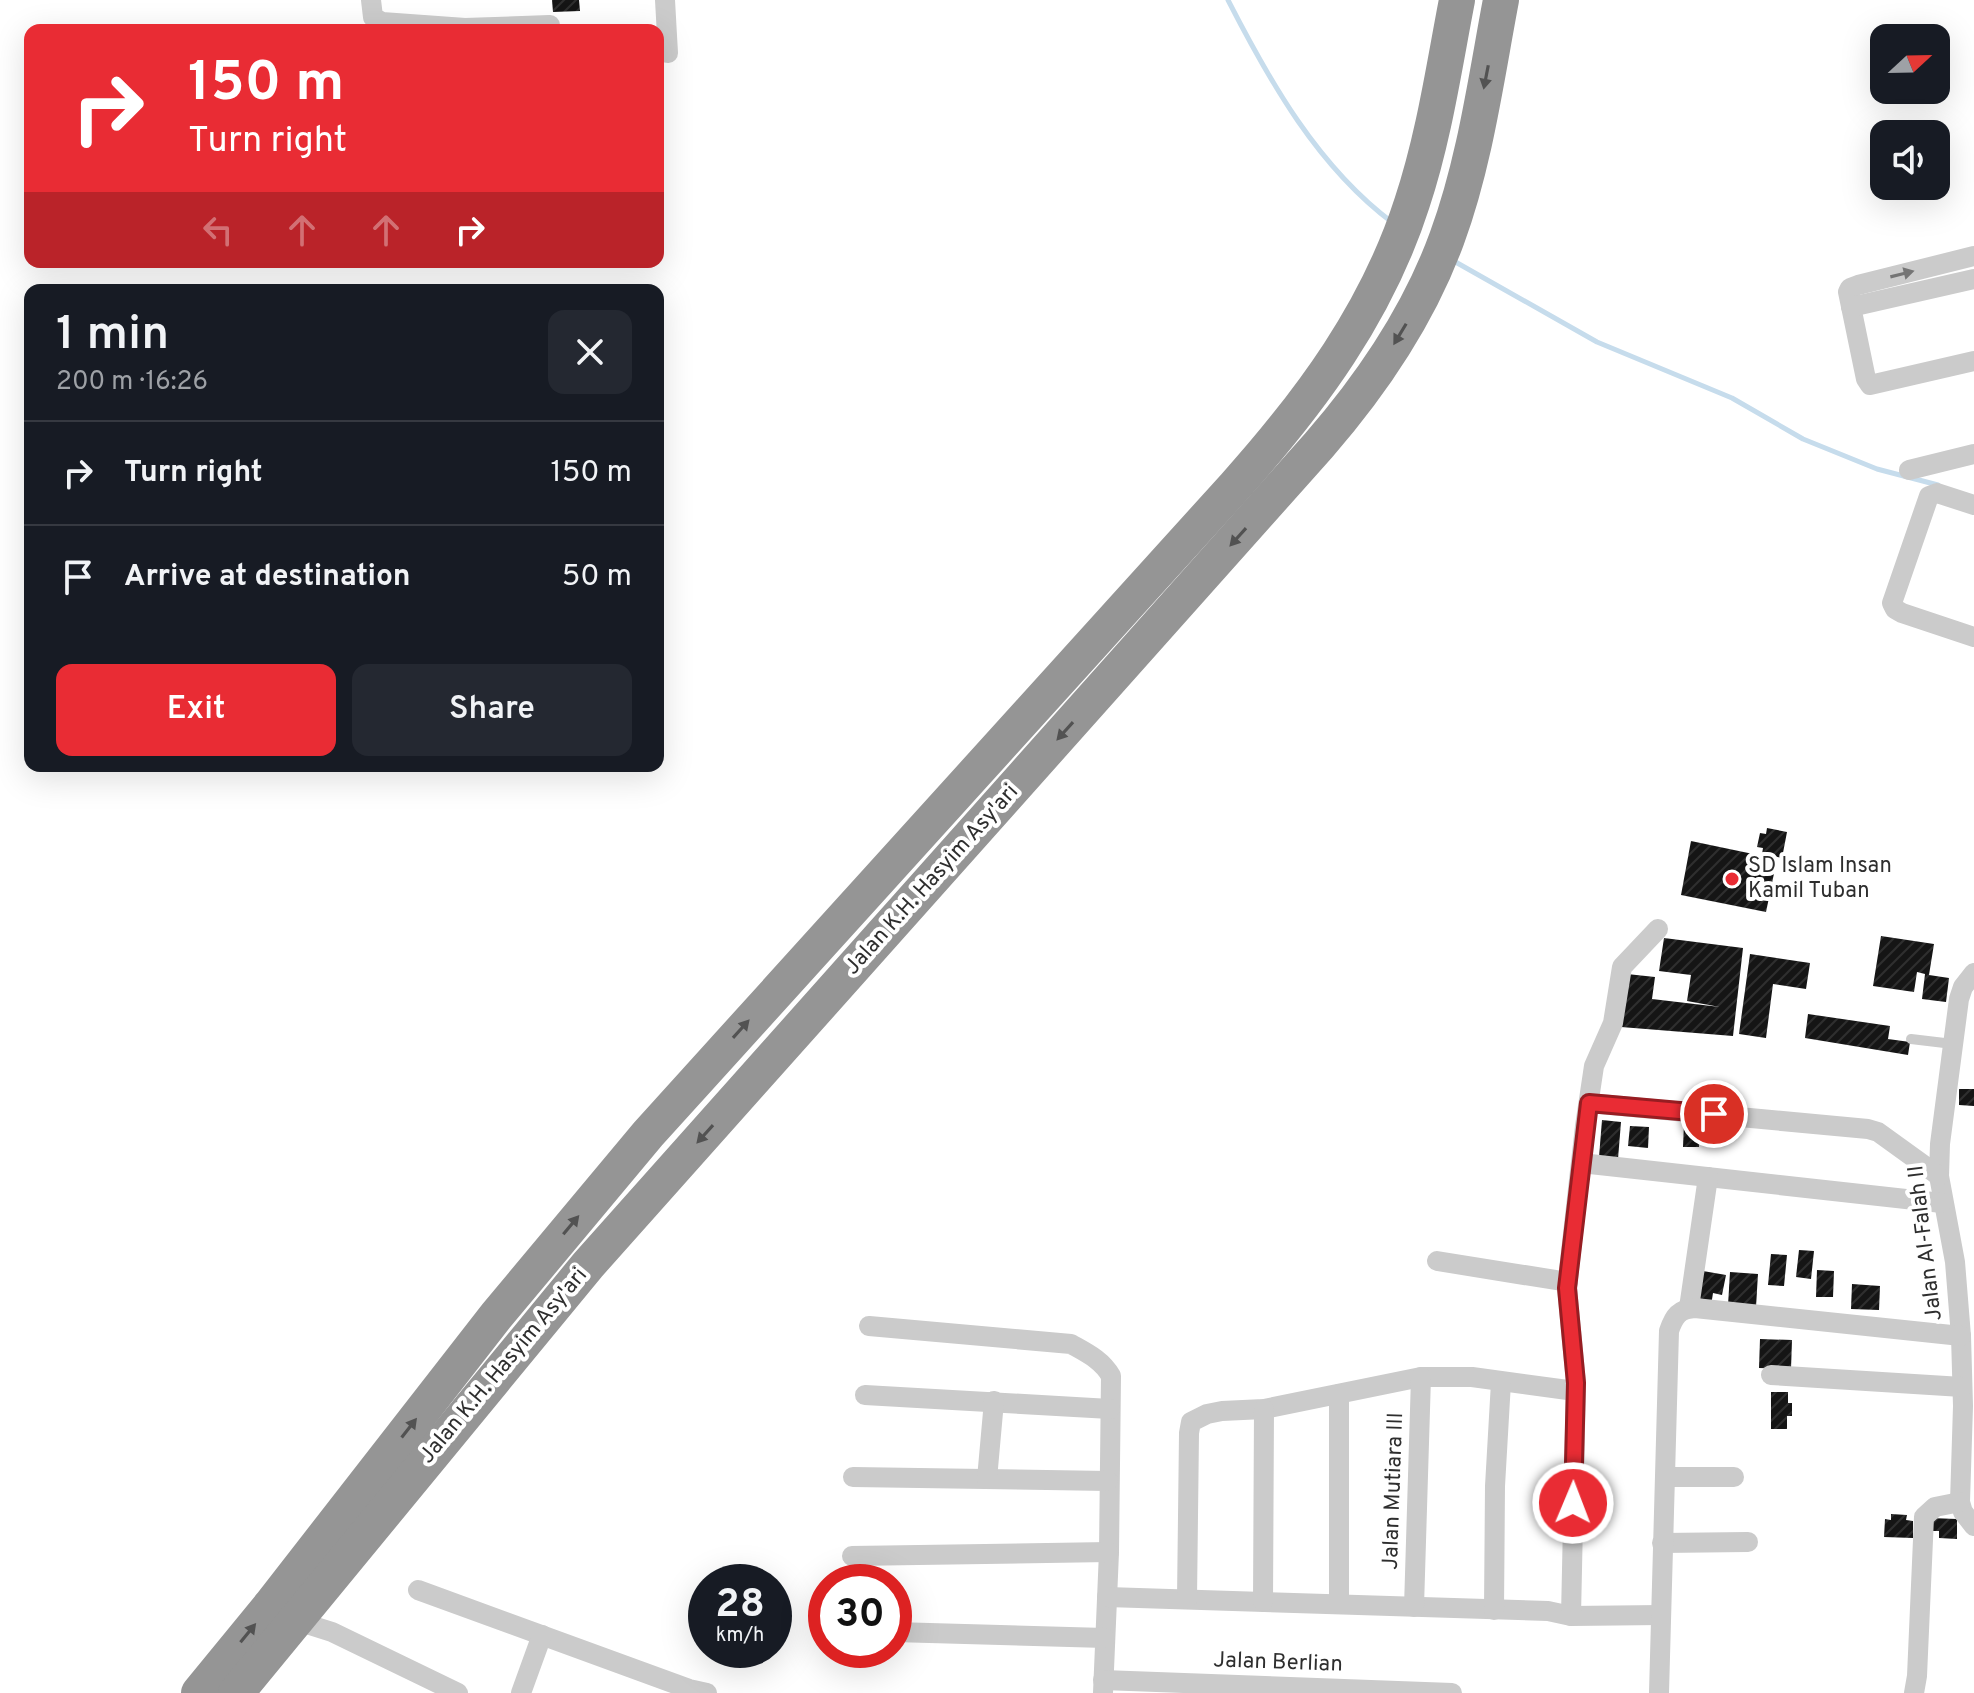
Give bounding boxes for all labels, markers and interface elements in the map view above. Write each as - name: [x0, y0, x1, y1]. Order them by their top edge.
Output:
- north arrow: [1870, 24, 1950, 104]
- map controls: [1870, 24, 1950, 200]
- text: 150 m: [188, 50, 344, 120]
- icon: right: [56, 56, 160, 160]
- one-way arrow: [1480, 64, 1492, 89]
- text: Turn right: [188, 119, 347, 165]
- button: sound: [1870, 120, 1950, 200]
- icon: left: [196, 208, 240, 252]
- icon: ahead: [280, 208, 324, 252]
- icon: ahead: [364, 208, 408, 252]
- icon: right: [448, 208, 492, 252]
- one-way arrow: [1890, 267, 1915, 279]
- text: 1 min: [56, 306, 169, 366]
- button: close: [548, 310, 632, 394]
- one-way arrow: [1393, 323, 1407, 345]
- text: 200 m · 16:26: [56, 366, 208, 399]
- icon: right: [56, 451, 100, 495]
- text: Turn right: [124, 455, 262, 492]
- text: 150 m: [551, 455, 632, 492]
- one-way arrow: [1230, 526, 1247, 546]
- icon: arrive: [56, 555, 100, 599]
- text: Arrive at destination: [124, 559, 410, 596]
- text: 50 m: [562, 559, 632, 596]
- button: Exit: [56, 664, 336, 756]
- button: Share: [352, 664, 632, 756]
- one-way arrow: [1057, 720, 1074, 740]
- street label: Jalan K.H. Hasyim Asy'ari: [839, 779, 1025, 981]
- place label: SD Islam Insan Kamil Tuban: [1748, 853, 1892, 905]
- marker: SD Islam Insan Kamil Tuban: [1723, 870, 1741, 888]
- one-way arrow: [732, 1019, 750, 1038]
- pin: [1680, 1080, 1748, 1148]
- icon: arrive: [1692, 1092, 1736, 1136]
- one-way arrow: [697, 1124, 715, 1143]
- street label: Jalan Al-Falah II: [1903, 1164, 1949, 1322]
- one-way arrow: [562, 1216, 579, 1236]
- street label: Jalan K.H. Hasyim Asy'ari: [414, 1263, 594, 1469]
- street label: Jalan Mutiara III: [1378, 1412, 1410, 1570]
- one-way arrow: [400, 1418, 416, 1438]
- position arrow: [1531, 1461, 1615, 1545]
- speed limit sign: 30: [808, 1564, 912, 1668]
- text: 28: [715, 1581, 765, 1631]
- one-way arrow: [239, 1623, 256, 1643]
- text: km/h: [716, 1623, 764, 1649]
- street label: Jalan Berlian: [1213, 1647, 1343, 1679]

